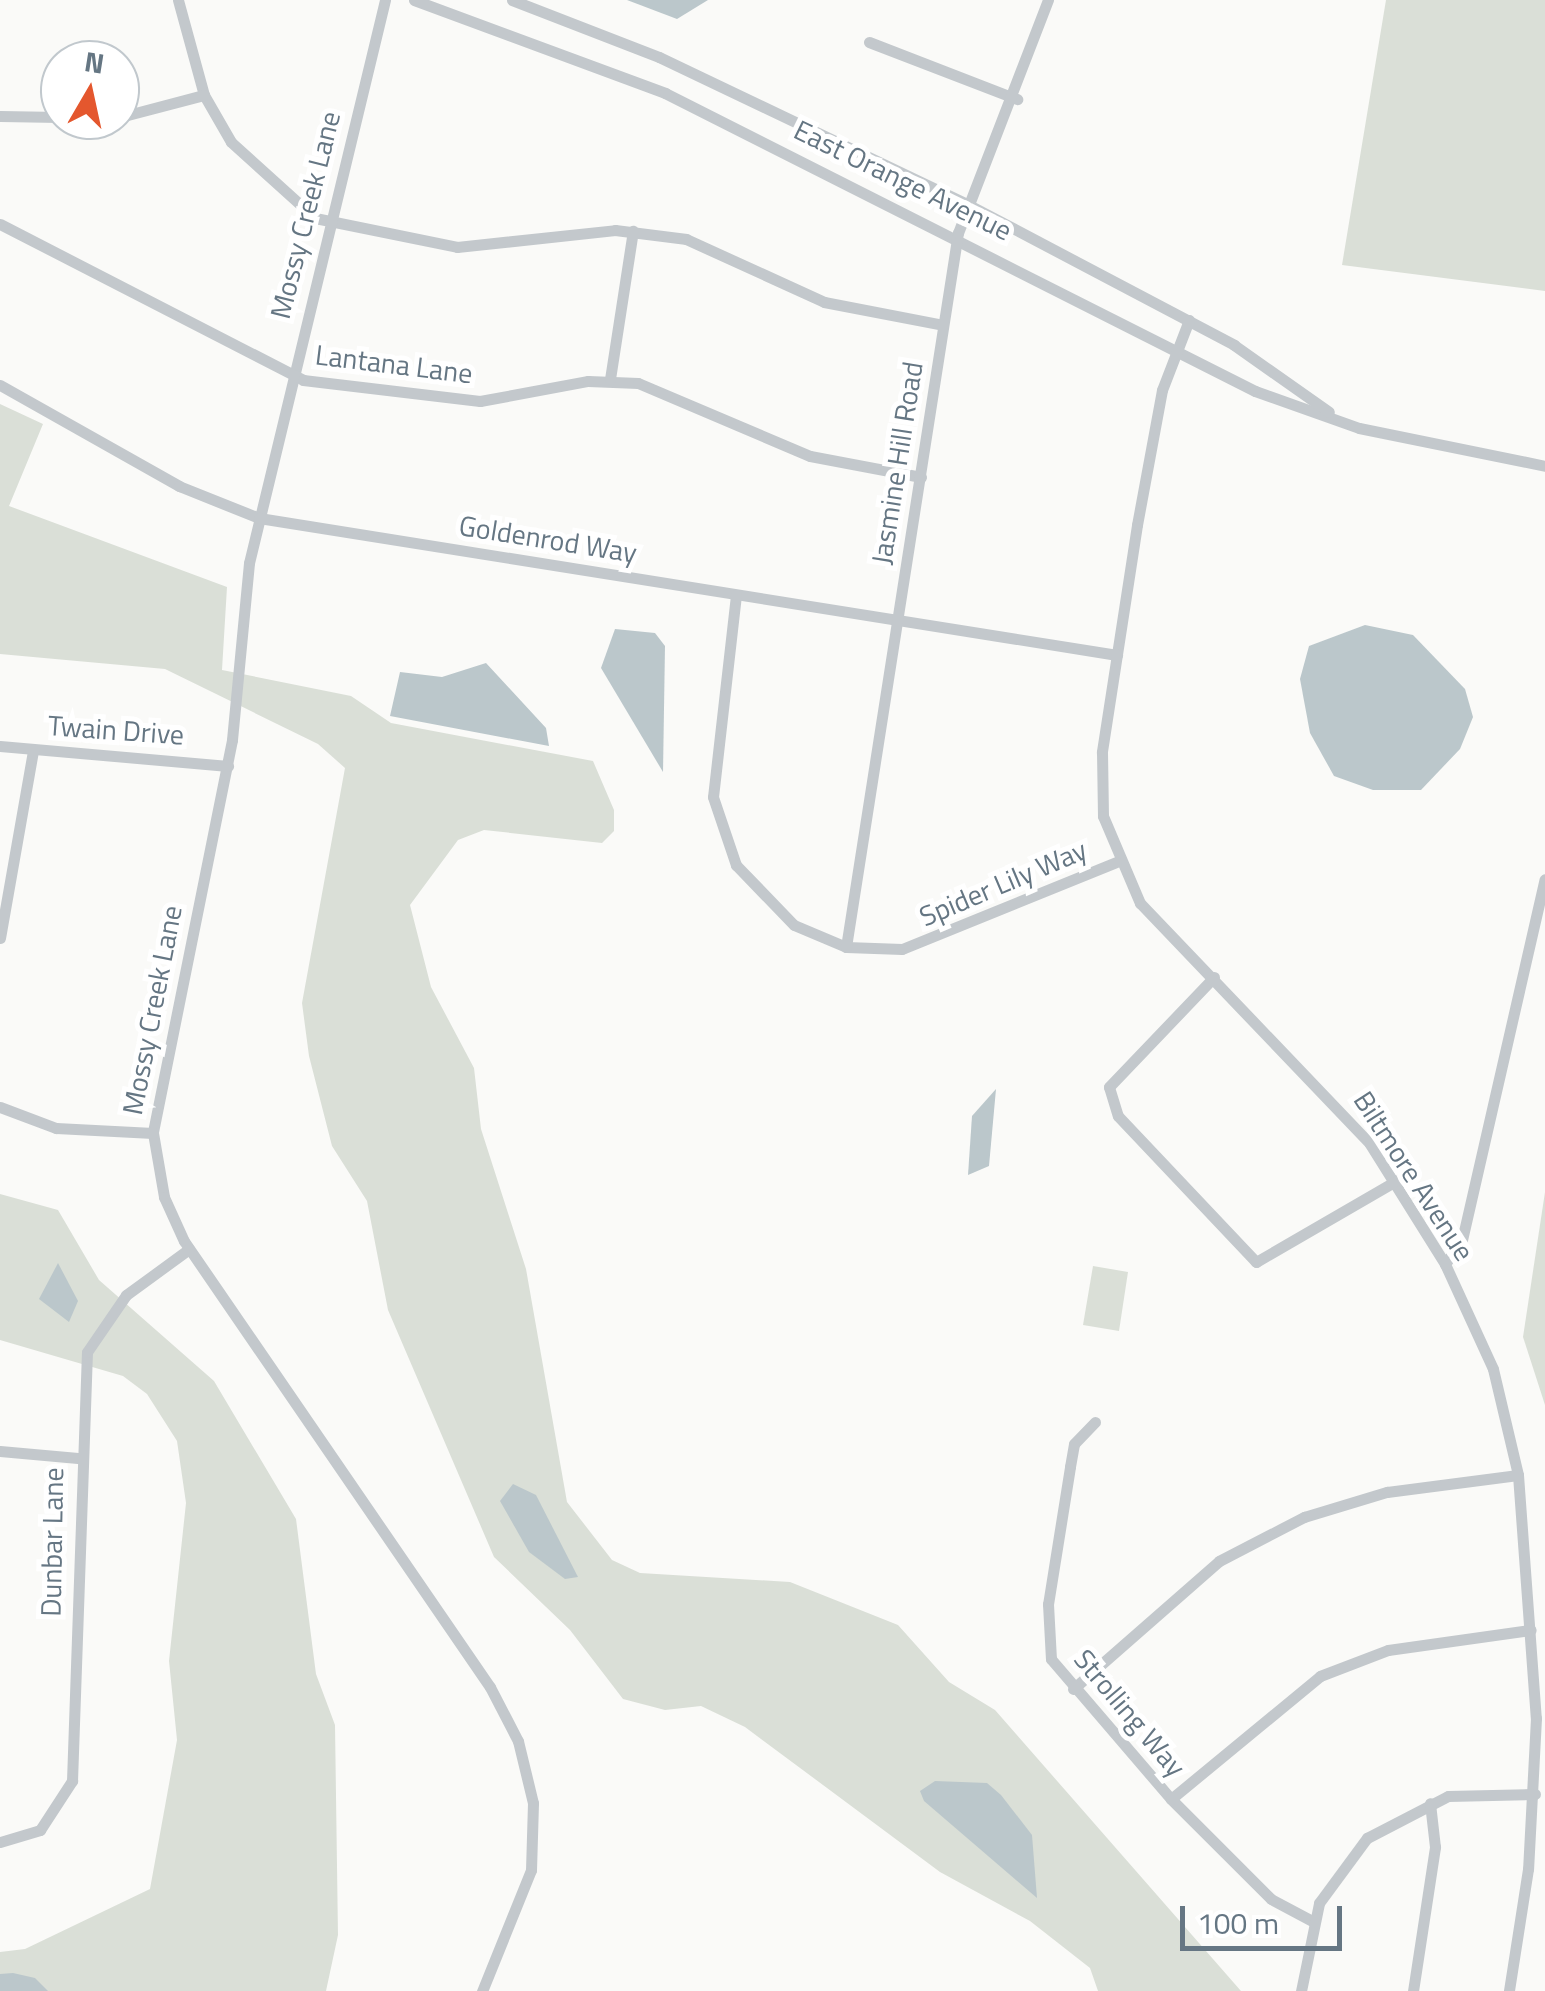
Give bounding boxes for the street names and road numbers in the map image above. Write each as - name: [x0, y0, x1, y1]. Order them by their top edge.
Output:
- street label: Mossy Creek Lane: [263, 108, 347, 322]
- street label: East Orange Avenue: [789, 113, 1017, 247]
- street label: Lantana Lane: [313, 338, 475, 390]
- street label: Jasmine Hill Road: [864, 359, 930, 567]
- street label: Goldenrod Way: [457, 508, 639, 570]
- street label: Twain Drive: [47, 708, 185, 752]
- street label: Spider Lily Way: [914, 833, 1092, 933]
- street label: Mossy Creek Lane: [115, 902, 189, 1118]
- street label: Biltmore Avenue: [1347, 1085, 1481, 1267]
- street label: Dunbar Lane: [34, 1467, 70, 1617]
- street label: Strolling Way: [1067, 1643, 1193, 1783]

